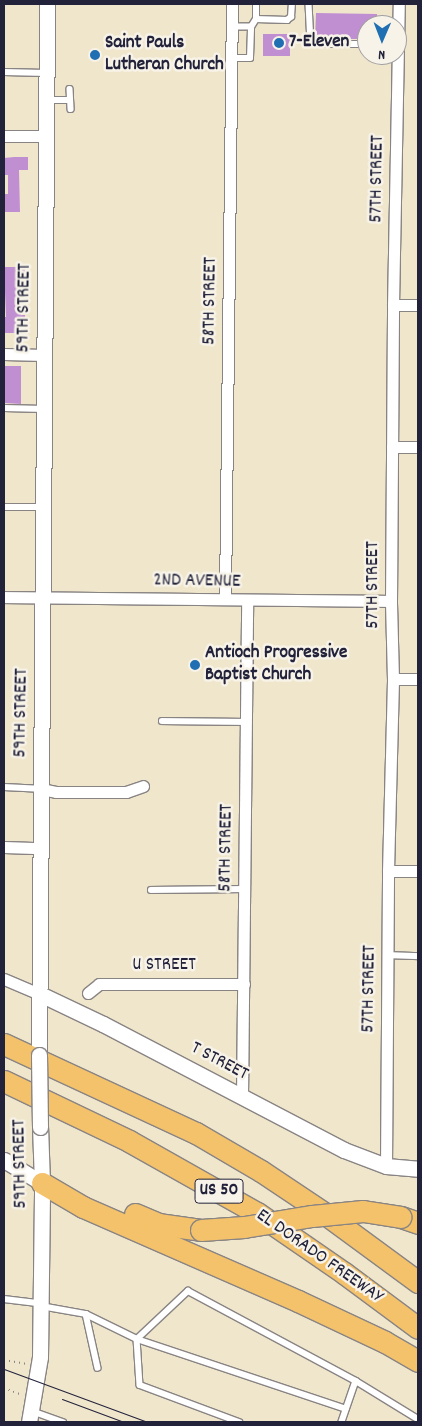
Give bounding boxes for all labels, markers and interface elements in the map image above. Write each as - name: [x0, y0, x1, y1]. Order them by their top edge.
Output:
- north arrow: [357, 15, 407, 65]
- place label: 7-Eleven: [289, 32, 349, 54]
- place label: Saint Pauls Lutheran Church: [105, 33, 224, 77]
- marker: 7-Eleven: [273, 37, 285, 49]
- text: N: [378, 44, 385, 64]
- marker: Saint Pauls Lutheran Church: [89, 49, 101, 61]
- street label: 57TH STREET: [366, 135, 390, 223]
- street label: 58TH STREET: [199, 257, 223, 345]
- street label: 59TH STREET: [13, 263, 37, 353]
- street label: 57TH STREET: [363, 541, 385, 629]
- street label: 2ND AVENUE: [153, 570, 241, 594]
- place label: Antioch Progressive Baptist Church: [205, 643, 347, 687]
- marker: Antioch Progressive Baptist Church: [189, 659, 201, 671]
- street label: 59TH STREET: [10, 668, 34, 758]
- street label: 58TH STREET: [215, 804, 239, 892]
- street label: 57TH STREET: [358, 945, 382, 1033]
- street label: U STREET: [132, 955, 196, 977]
- street label: T STREET: [186, 1037, 252, 1087]
- street label: 59TH STREET: [9, 1119, 33, 1209]
- road number: US 50: [194, 1176, 244, 1206]
- street label: EL DORADO FREEWAY: [251, 1205, 387, 1309]

